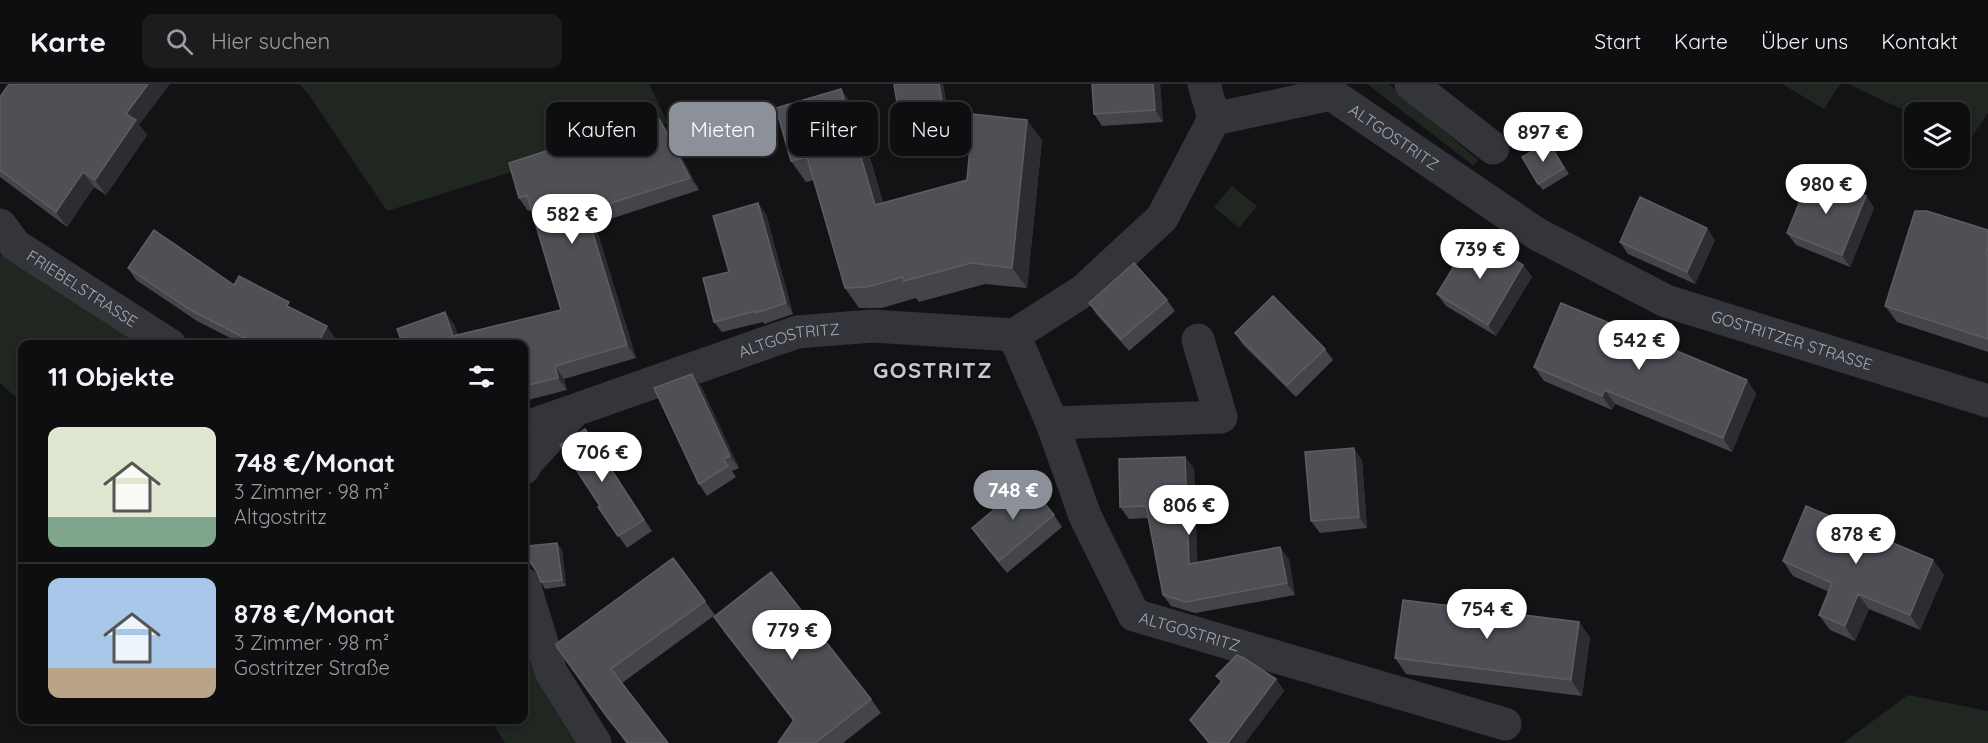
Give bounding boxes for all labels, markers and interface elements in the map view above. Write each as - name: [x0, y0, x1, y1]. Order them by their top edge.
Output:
- search box: [142, 14, 562, 68]
- text: Karte: [30, 24, 106, 59]
- icon: search: [163, 25, 196, 58]
- text: Hier suchen: [211, 27, 330, 55]
- text: Start: [1594, 28, 1641, 54]
- text: Karte: [1674, 28, 1728, 54]
- text: Über uns: [1761, 28, 1848, 54]
- text: Kontakt: [1881, 28, 1958, 54]
- street label: ALTGOSTRITZ: [1345, 99, 1443, 174]
- chip: Kaufen: [546, 102, 657, 156]
- chip: Mieten: [669, 102, 776, 156]
- chip: Filter: [788, 102, 878, 156]
- chip: Neu: [890, 102, 971, 156]
- map controls: [1904, 102, 1970, 168]
- button: layers: [1904, 102, 1970, 168]
- pin: 897 €: [1501, 112, 1585, 163]
- text: 897 €: [1518, 119, 1568, 144]
- pin: 980 €: [1784, 164, 1868, 215]
- text: 980 €: [1800, 171, 1852, 196]
- pin: 582 €: [530, 194, 614, 245]
- text: 582 €: [546, 201, 598, 226]
- pin: 739 €: [1438, 229, 1522, 280]
- text: 739 €: [1454, 236, 1506, 261]
- street label: FRIEBELSTRASSE: [23, 245, 141, 331]
- street label: GOSTRITZER STRASSE: [1709, 306, 1875, 375]
- street label: ALTGOSTRITZ: [736, 319, 840, 362]
- pin: 542 €: [1597, 320, 1681, 371]
- text: 542 €: [1613, 327, 1665, 352]
- district label: GOSTRITZ: [873, 356, 993, 384]
- text: 11 Objekte: [48, 360, 175, 393]
- icon: filters: [465, 360, 498, 393]
- pin: 706 €: [560, 432, 644, 483]
- text: 706 €: [576, 439, 628, 464]
- text: 748 €/Monat: [234, 446, 395, 479]
- icon: home: [96, 451, 168, 523]
- pin: 748 €: [971, 470, 1055, 521]
- text: 748 €: [987, 477, 1039, 502]
- text: 3 Zimmer · 98 m²: [234, 479, 389, 504]
- pin: 806 €: [1147, 485, 1231, 536]
- text: 806 €: [1163, 492, 1215, 517]
- text: Altgostritz: [234, 504, 327, 529]
- pin: 878 €: [1814, 514, 1898, 565]
- text: 878 €: [1830, 521, 1882, 546]
- pin: 754 €: [1445, 589, 1529, 640]
- text: 754 €: [1461, 596, 1513, 621]
- text: 878 €/Monat: [234, 597, 395, 630]
- icon: home: [96, 602, 168, 674]
- street label: ALTGOSTRITZ: [1137, 607, 1242, 656]
- pin: 779 €: [750, 610, 834, 661]
- text: 779 €: [766, 617, 818, 642]
- text: 3 Zimmer · 98 m²: [234, 630, 389, 655]
- text: Gostritzer Straße: [234, 655, 390, 680]

